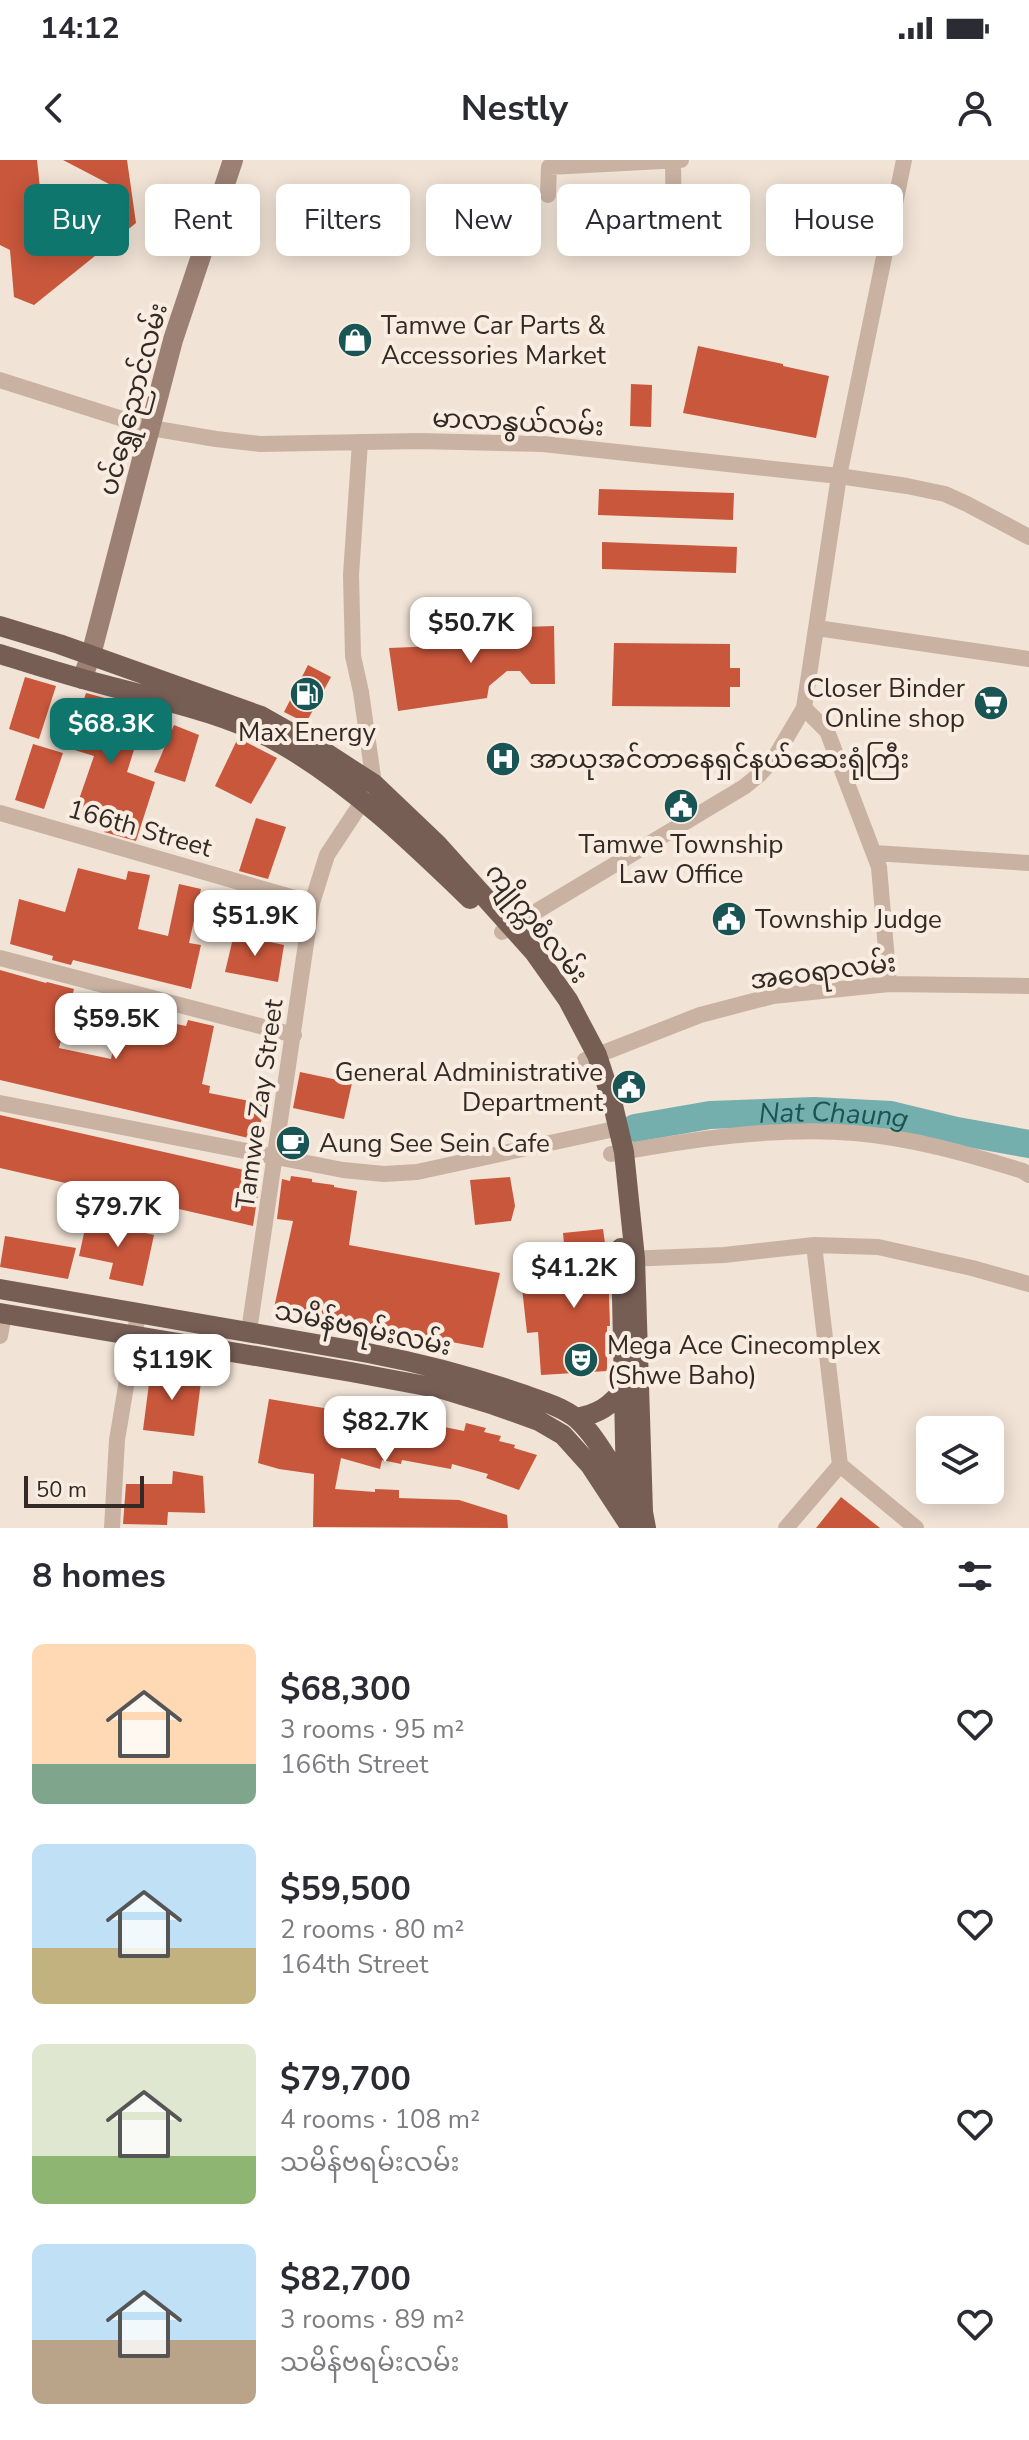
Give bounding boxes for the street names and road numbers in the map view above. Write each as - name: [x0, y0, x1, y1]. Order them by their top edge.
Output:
- street label: ပင်ရွှေညောင်လမ်း: [91, 299, 179, 500]
- street label: မာလာနွယ်လမ်း: [431, 401, 605, 446]
- street label: 166th Street: [64, 791, 217, 866]
- street label: ကျိုက္ကစံလမ်း: [475, 856, 596, 993]
- street label: အဝေရာလမ်း: [748, 945, 898, 1001]
- street label: Tamwe Zay Street: [227, 996, 292, 1211]
- street label: သမိန်ဗရမ်းလမ်း: [271, 1293, 454, 1367]

